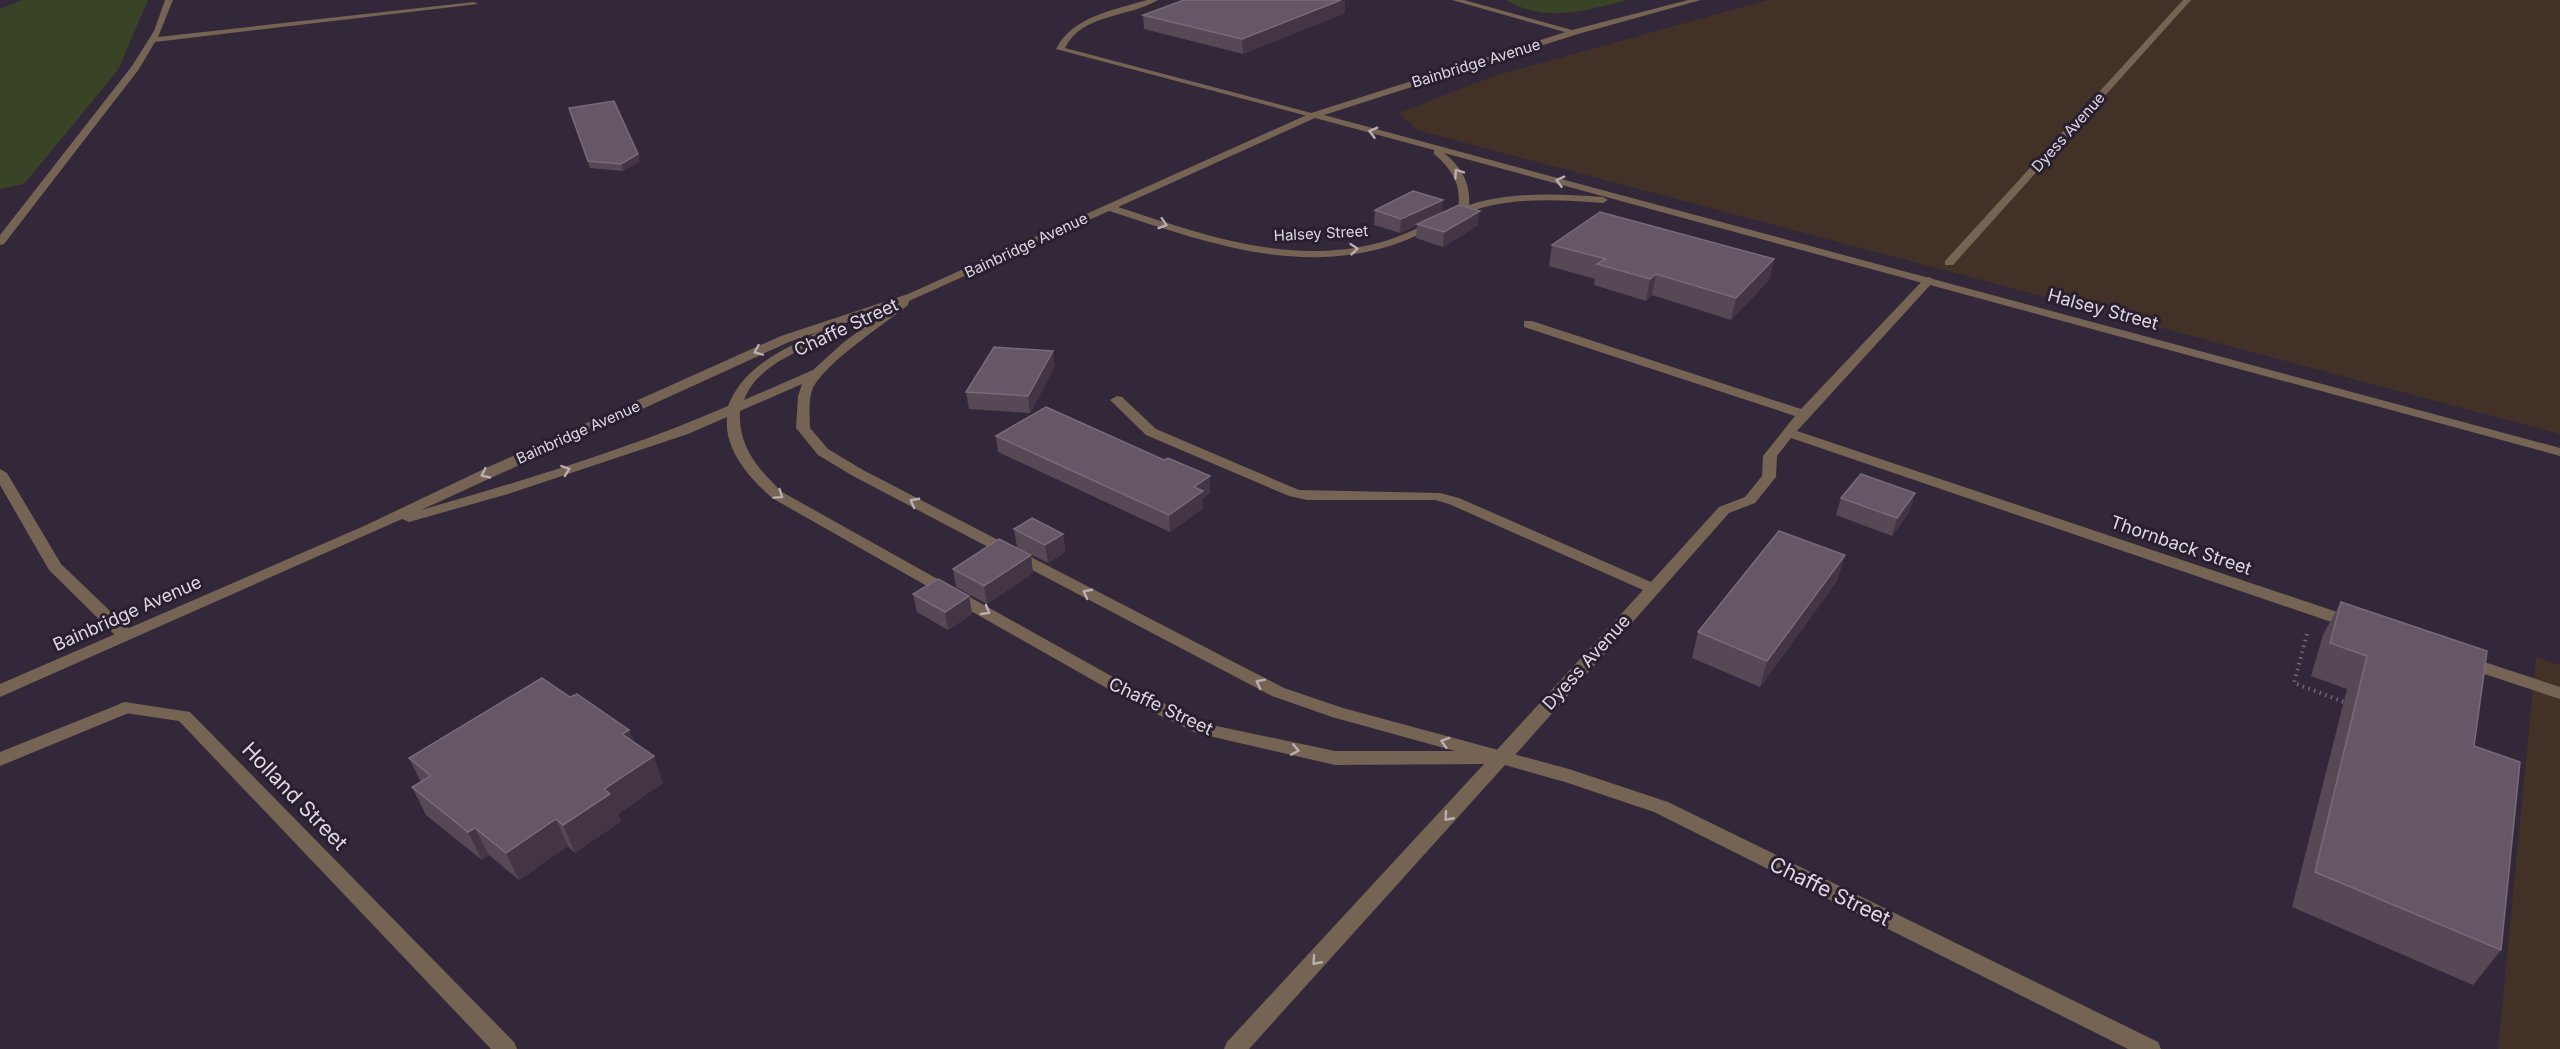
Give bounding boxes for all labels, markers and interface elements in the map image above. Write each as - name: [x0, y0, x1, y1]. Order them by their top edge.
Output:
- street label: Bainbridge Avenue: [1409, 34, 1543, 92]
- street label: Dyess Avenue: [2027, 88, 2109, 176]
- one-way arrow: [1368, 126, 1378, 139]
- one-way arrow: [1454, 169, 1465, 180]
- one-way arrow: [1555, 176, 1566, 188]
- street label: Bainbridge Avenue: [961, 208, 1091, 282]
- one-way arrow: [1157, 217, 1168, 229]
- street label: Halsey Street: [1273, 221, 1369, 245]
- one-way arrow: [1350, 243, 1359, 256]
- street label: Halsey Street: [2045, 284, 2161, 334]
- street label: Chaffe Street: [791, 294, 901, 360]
- one-way arrow: [754, 344, 765, 356]
- street label: Bainbridge Avenue: [513, 396, 643, 468]
- one-way arrow: [560, 464, 570, 477]
- one-way arrow: [480, 466, 491, 478]
- one-way arrow: [773, 488, 784, 499]
- one-way arrow: [910, 498, 920, 509]
- street label: Thornback Street: [2108, 511, 2255, 579]
- street label: Bainbridge Avenue: [50, 571, 204, 655]
- one-way arrow: [1082, 589, 1093, 600]
- one-way arrow: [980, 604, 990, 616]
- street label: Dyess Avenue: [1538, 610, 1634, 714]
- street label: Chaffe Street: [1106, 673, 1216, 739]
- one-way arrow: [1255, 678, 1266, 690]
- street label: Holland Street: [237, 737, 353, 855]
- one-way arrow: [1440, 737, 1451, 749]
- one-way arrow: [1290, 743, 1300, 756]
- one-way arrow: [1444, 810, 1455, 821]
- street label: Chaffe Street: [1766, 851, 1894, 931]
- one-way arrow: [1312, 954, 1323, 965]

